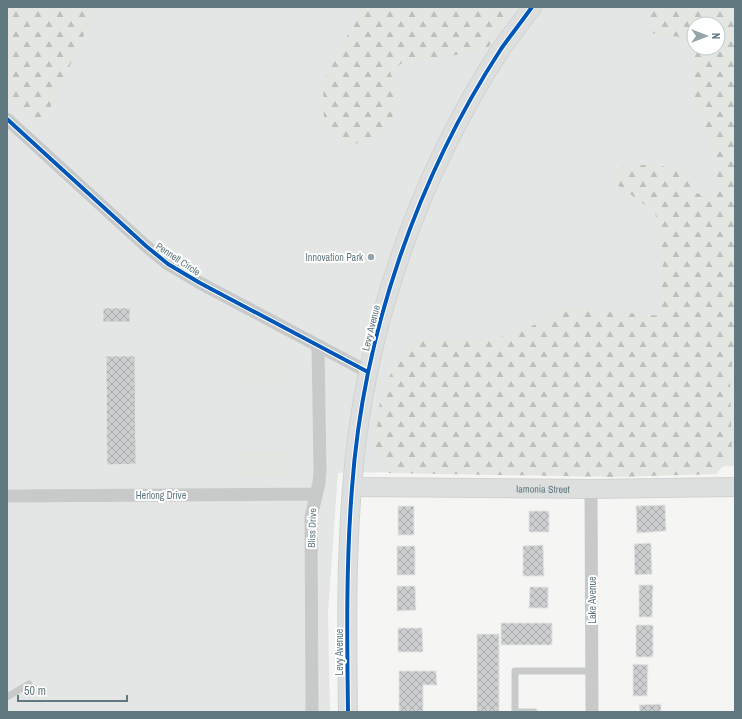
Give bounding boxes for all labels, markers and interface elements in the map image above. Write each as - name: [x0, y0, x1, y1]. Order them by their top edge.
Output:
- north arrow: [686, 16, 726, 56]
- text: N: [709, 33, 723, 39]
- street label: Pennell Circle: [153, 239, 203, 279]
- place label: Innovation Park: [306, 251, 364, 264]
- marker: Innovation Park: [366, 252, 376, 262]
- street label: Levy Avenue: [359, 303, 383, 352]
- street label: Iamonia Street: [516, 482, 571, 495]
- street label: Herlong Drive: [136, 489, 187, 502]
- street label: Bliss Drive: [305, 508, 319, 548]
- street label: Lake Avenue: [586, 576, 599, 624]
- street label: Levy Avenue: [333, 628, 346, 675]
- scale bar: [18, 677, 127, 703]
- text: 50 m: [24, 683, 46, 699]

